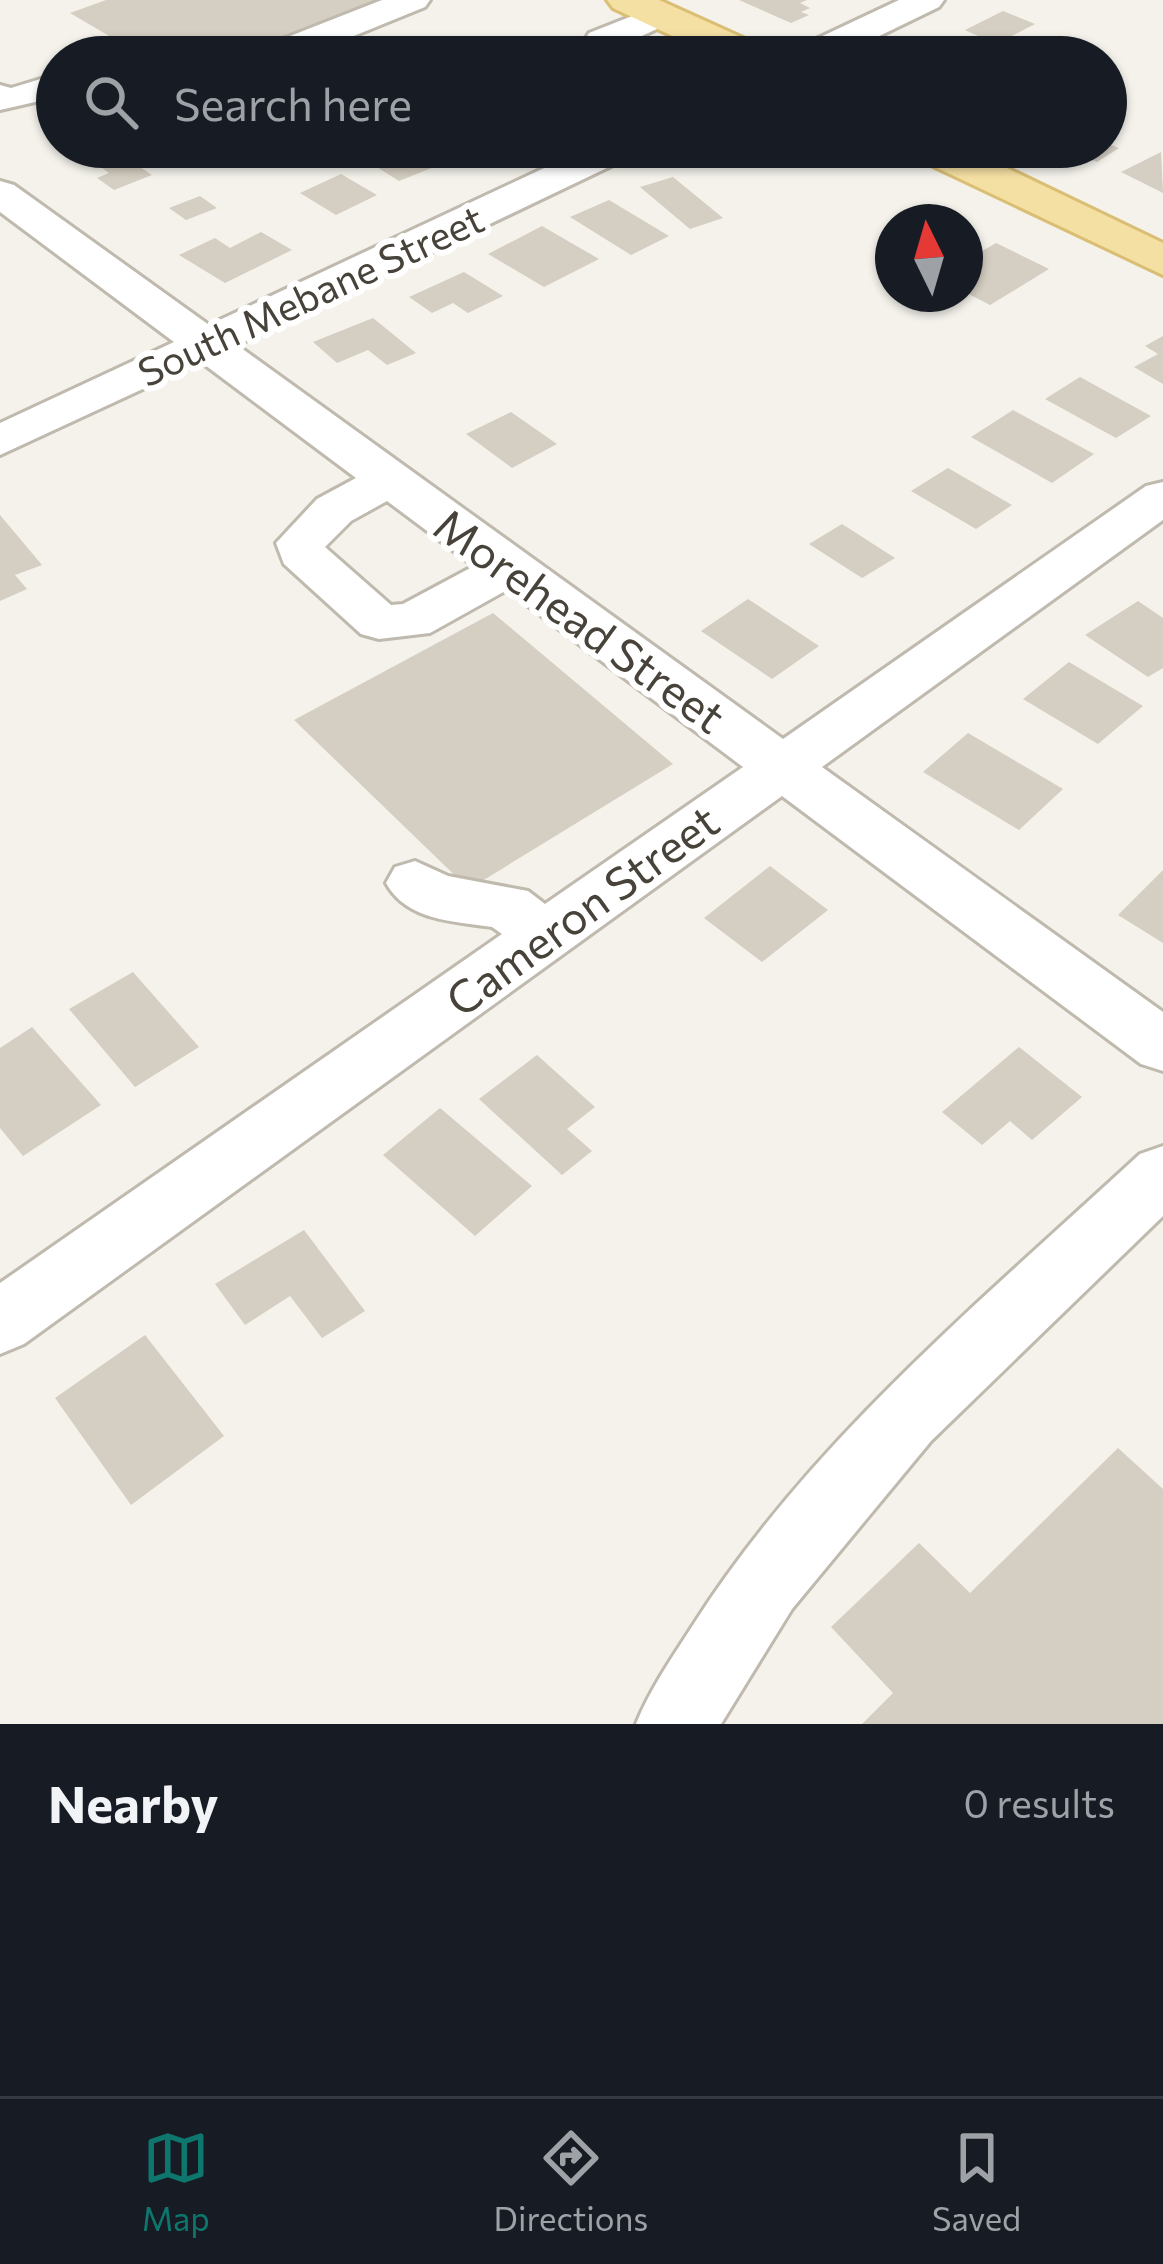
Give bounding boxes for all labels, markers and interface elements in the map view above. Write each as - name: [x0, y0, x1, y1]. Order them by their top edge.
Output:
- search box: [36, 36, 1127, 168]
- icon: search: [78, 69, 144, 135]
- text: Search here: [174, 75, 412, 130]
- street label: South Mebane Street: [130, 193, 490, 395]
- north arrow: [875, 204, 983, 312]
- street label: Morehead Street: [425, 495, 737, 743]
- street label: Cameron Street: [434, 792, 728, 1026]
- text: Nearby: [48, 1771, 218, 1834]
- text: 0 results: [963, 1778, 1115, 1826]
- tab: Map: [142, 2125, 210, 2238]
- tab: Directions: [494, 2125, 648, 2238]
- tab: Saved: [932, 2125, 1021, 2238]

